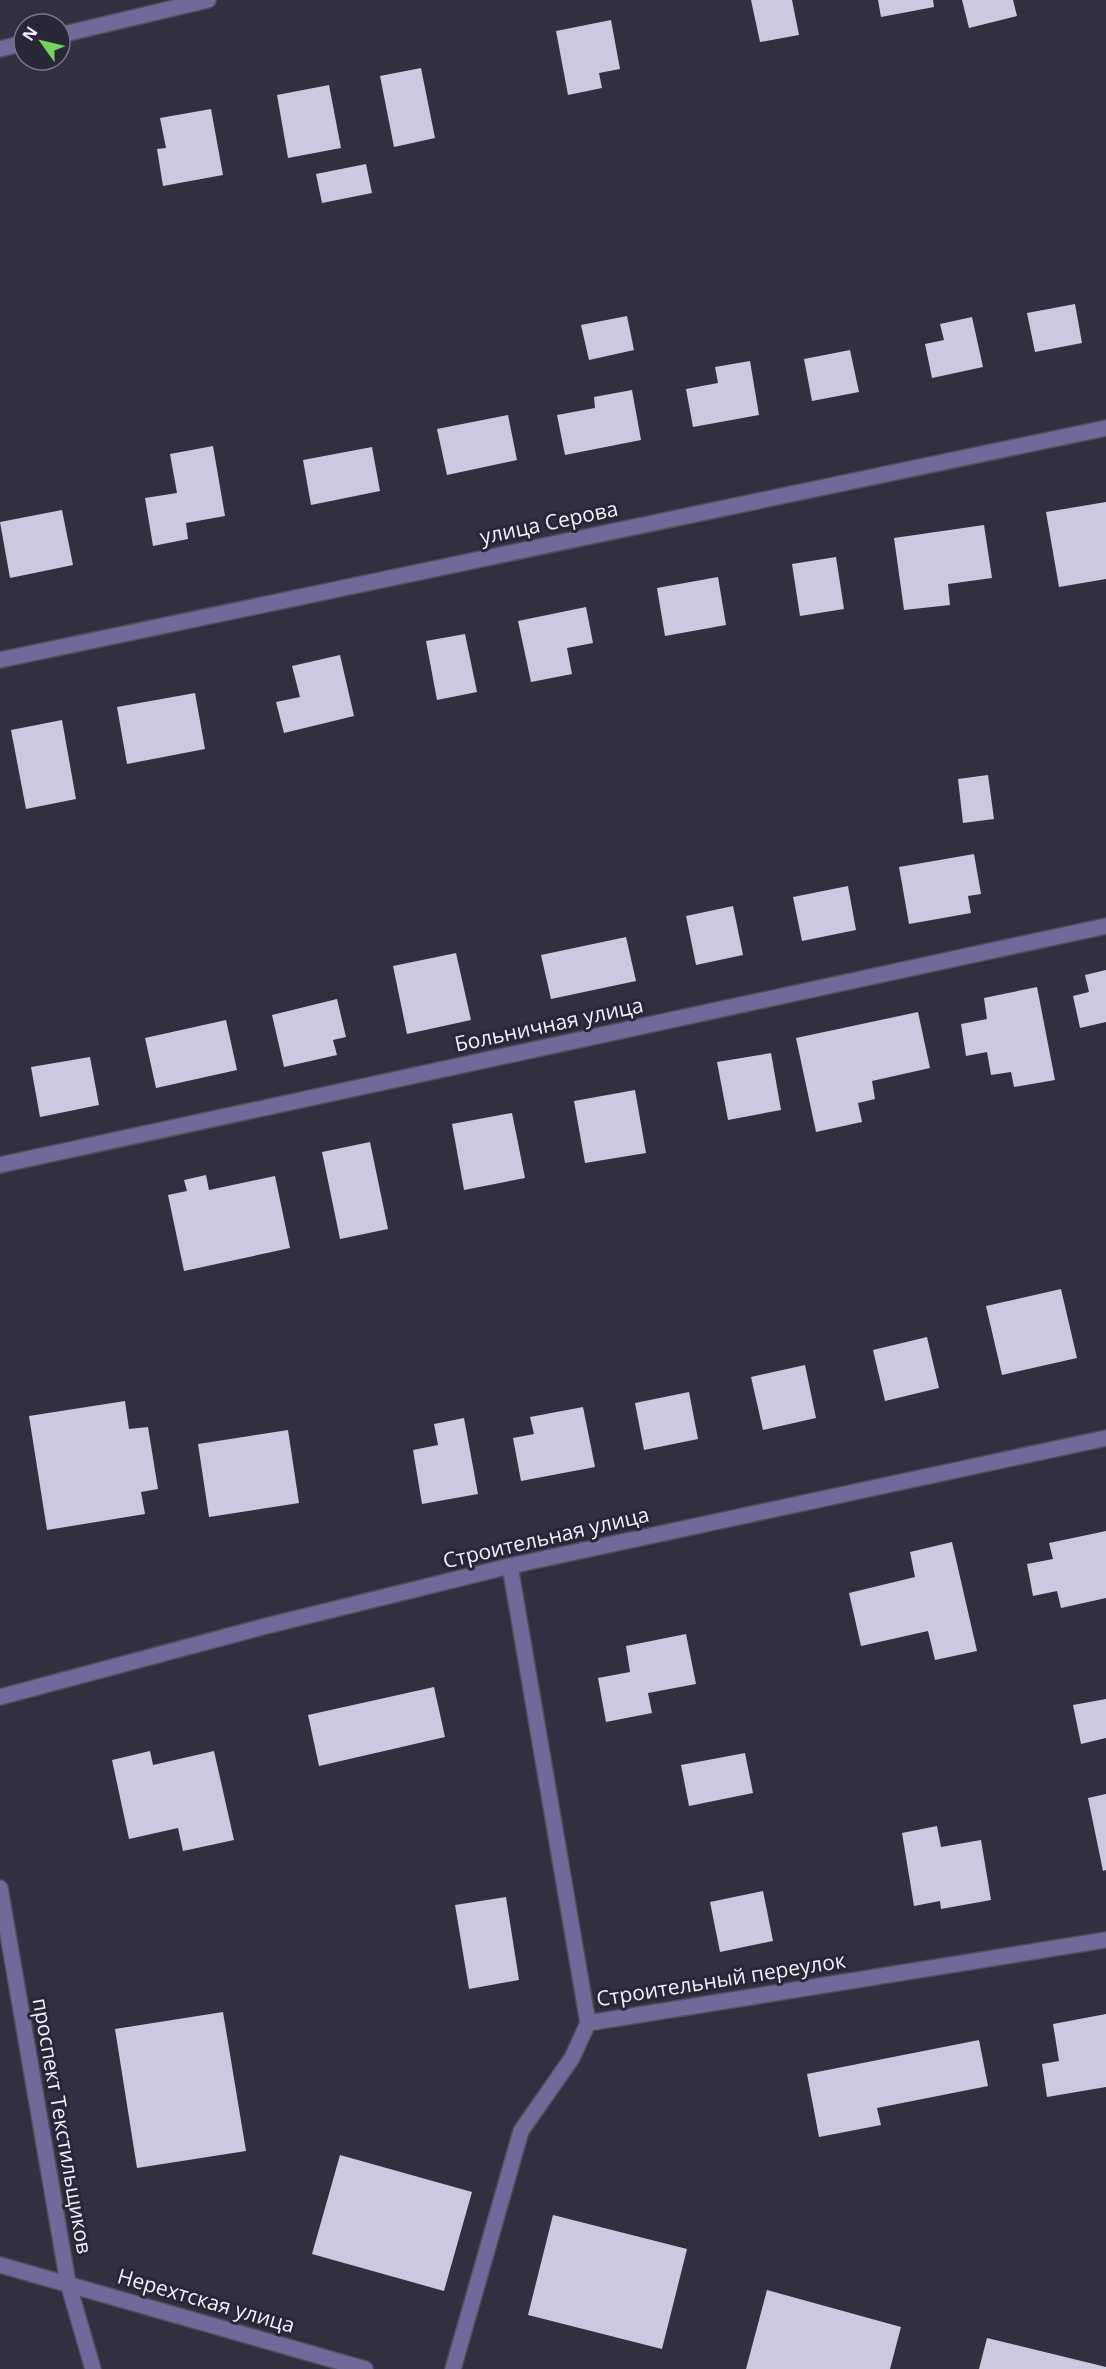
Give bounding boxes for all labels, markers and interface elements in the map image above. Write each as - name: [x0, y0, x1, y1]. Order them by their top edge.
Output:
- north arrow: [12, 12, 72, 72]
- text: N: [17, 22, 42, 45]
- street label: улица Серова: [477, 494, 620, 550]
- street label: Больничная улица: [452, 990, 646, 1058]
- street label: Строительная улица: [440, 1500, 652, 1574]
- street label: Строительный переулок: [594, 1945, 847, 2013]
- street label: проспект Текстильщиков: [27, 1996, 99, 2256]
- street label: Нерехтская улица: [114, 2261, 298, 2339]

